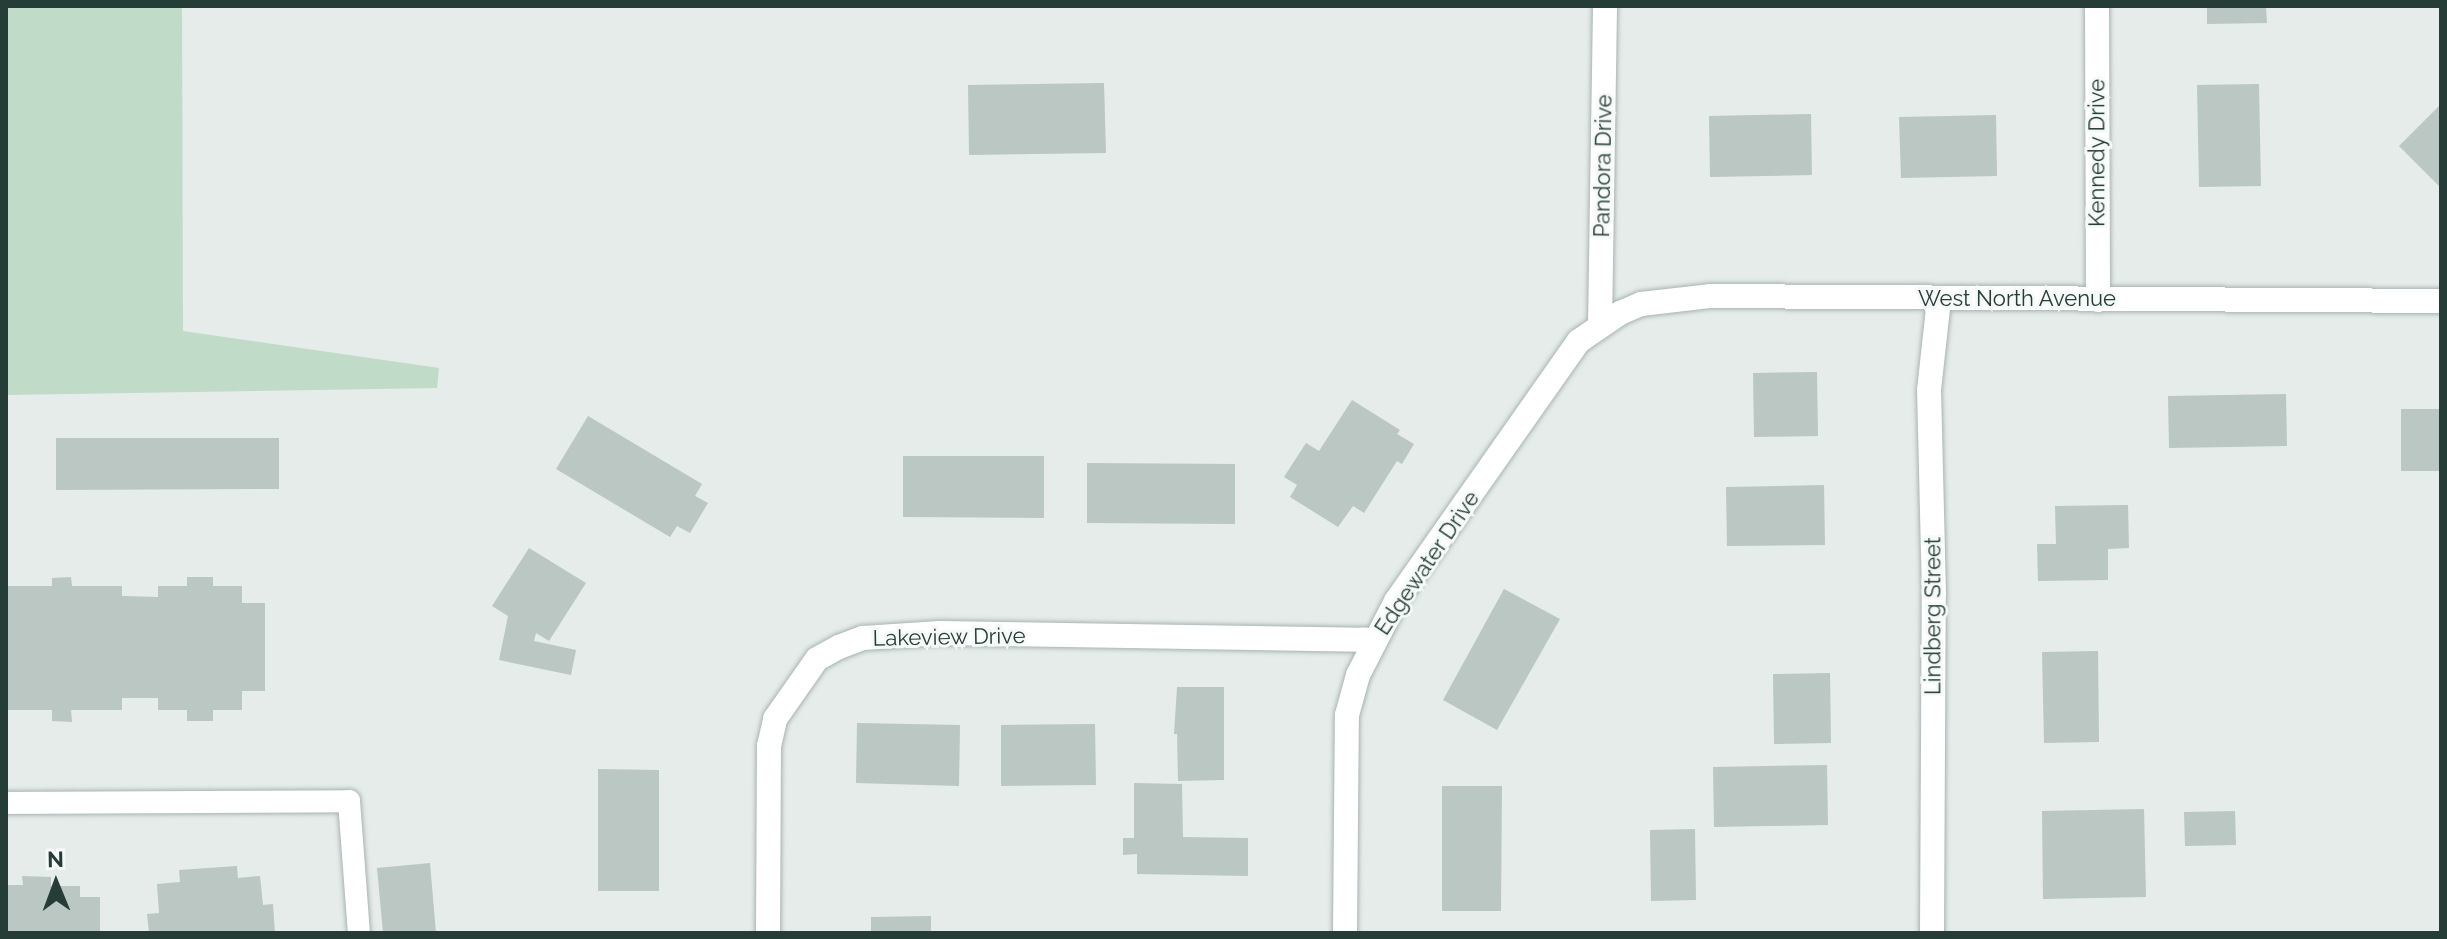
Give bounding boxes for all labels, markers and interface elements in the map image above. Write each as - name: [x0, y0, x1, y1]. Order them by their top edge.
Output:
- street label: Kennedy Drive: [2084, 79, 2110, 227]
- street label: Pandora Drive: [1589, 94, 1617, 238]
- street label: West North Avenue: [1918, 286, 2116, 312]
- street label: Edgewater Drive: [1369, 486, 1485, 640]
- street label: Lindberg Street: [1920, 537, 1946, 695]
- street label: Lakeview Drive: [872, 622, 1026, 652]
- north arrow: [16, 843, 96, 923]
- text: N: [47, 846, 64, 872]

